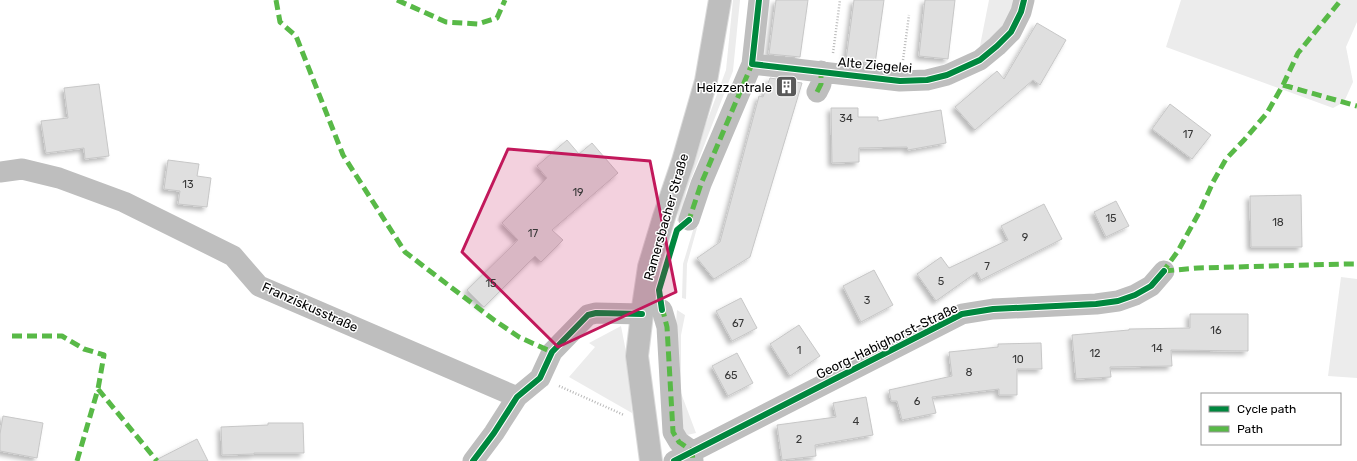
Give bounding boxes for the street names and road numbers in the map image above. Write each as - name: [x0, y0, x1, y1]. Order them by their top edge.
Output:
- street label: Alte Ziegelei: [837, 54, 913, 77]
- street label: Ramersbacher Straße: [641, 152, 691, 282]
- street label: Franziskusstraße: [260, 279, 360, 335]
- street label: Georg-Habighorst-Straße: [814, 300, 961, 383]

